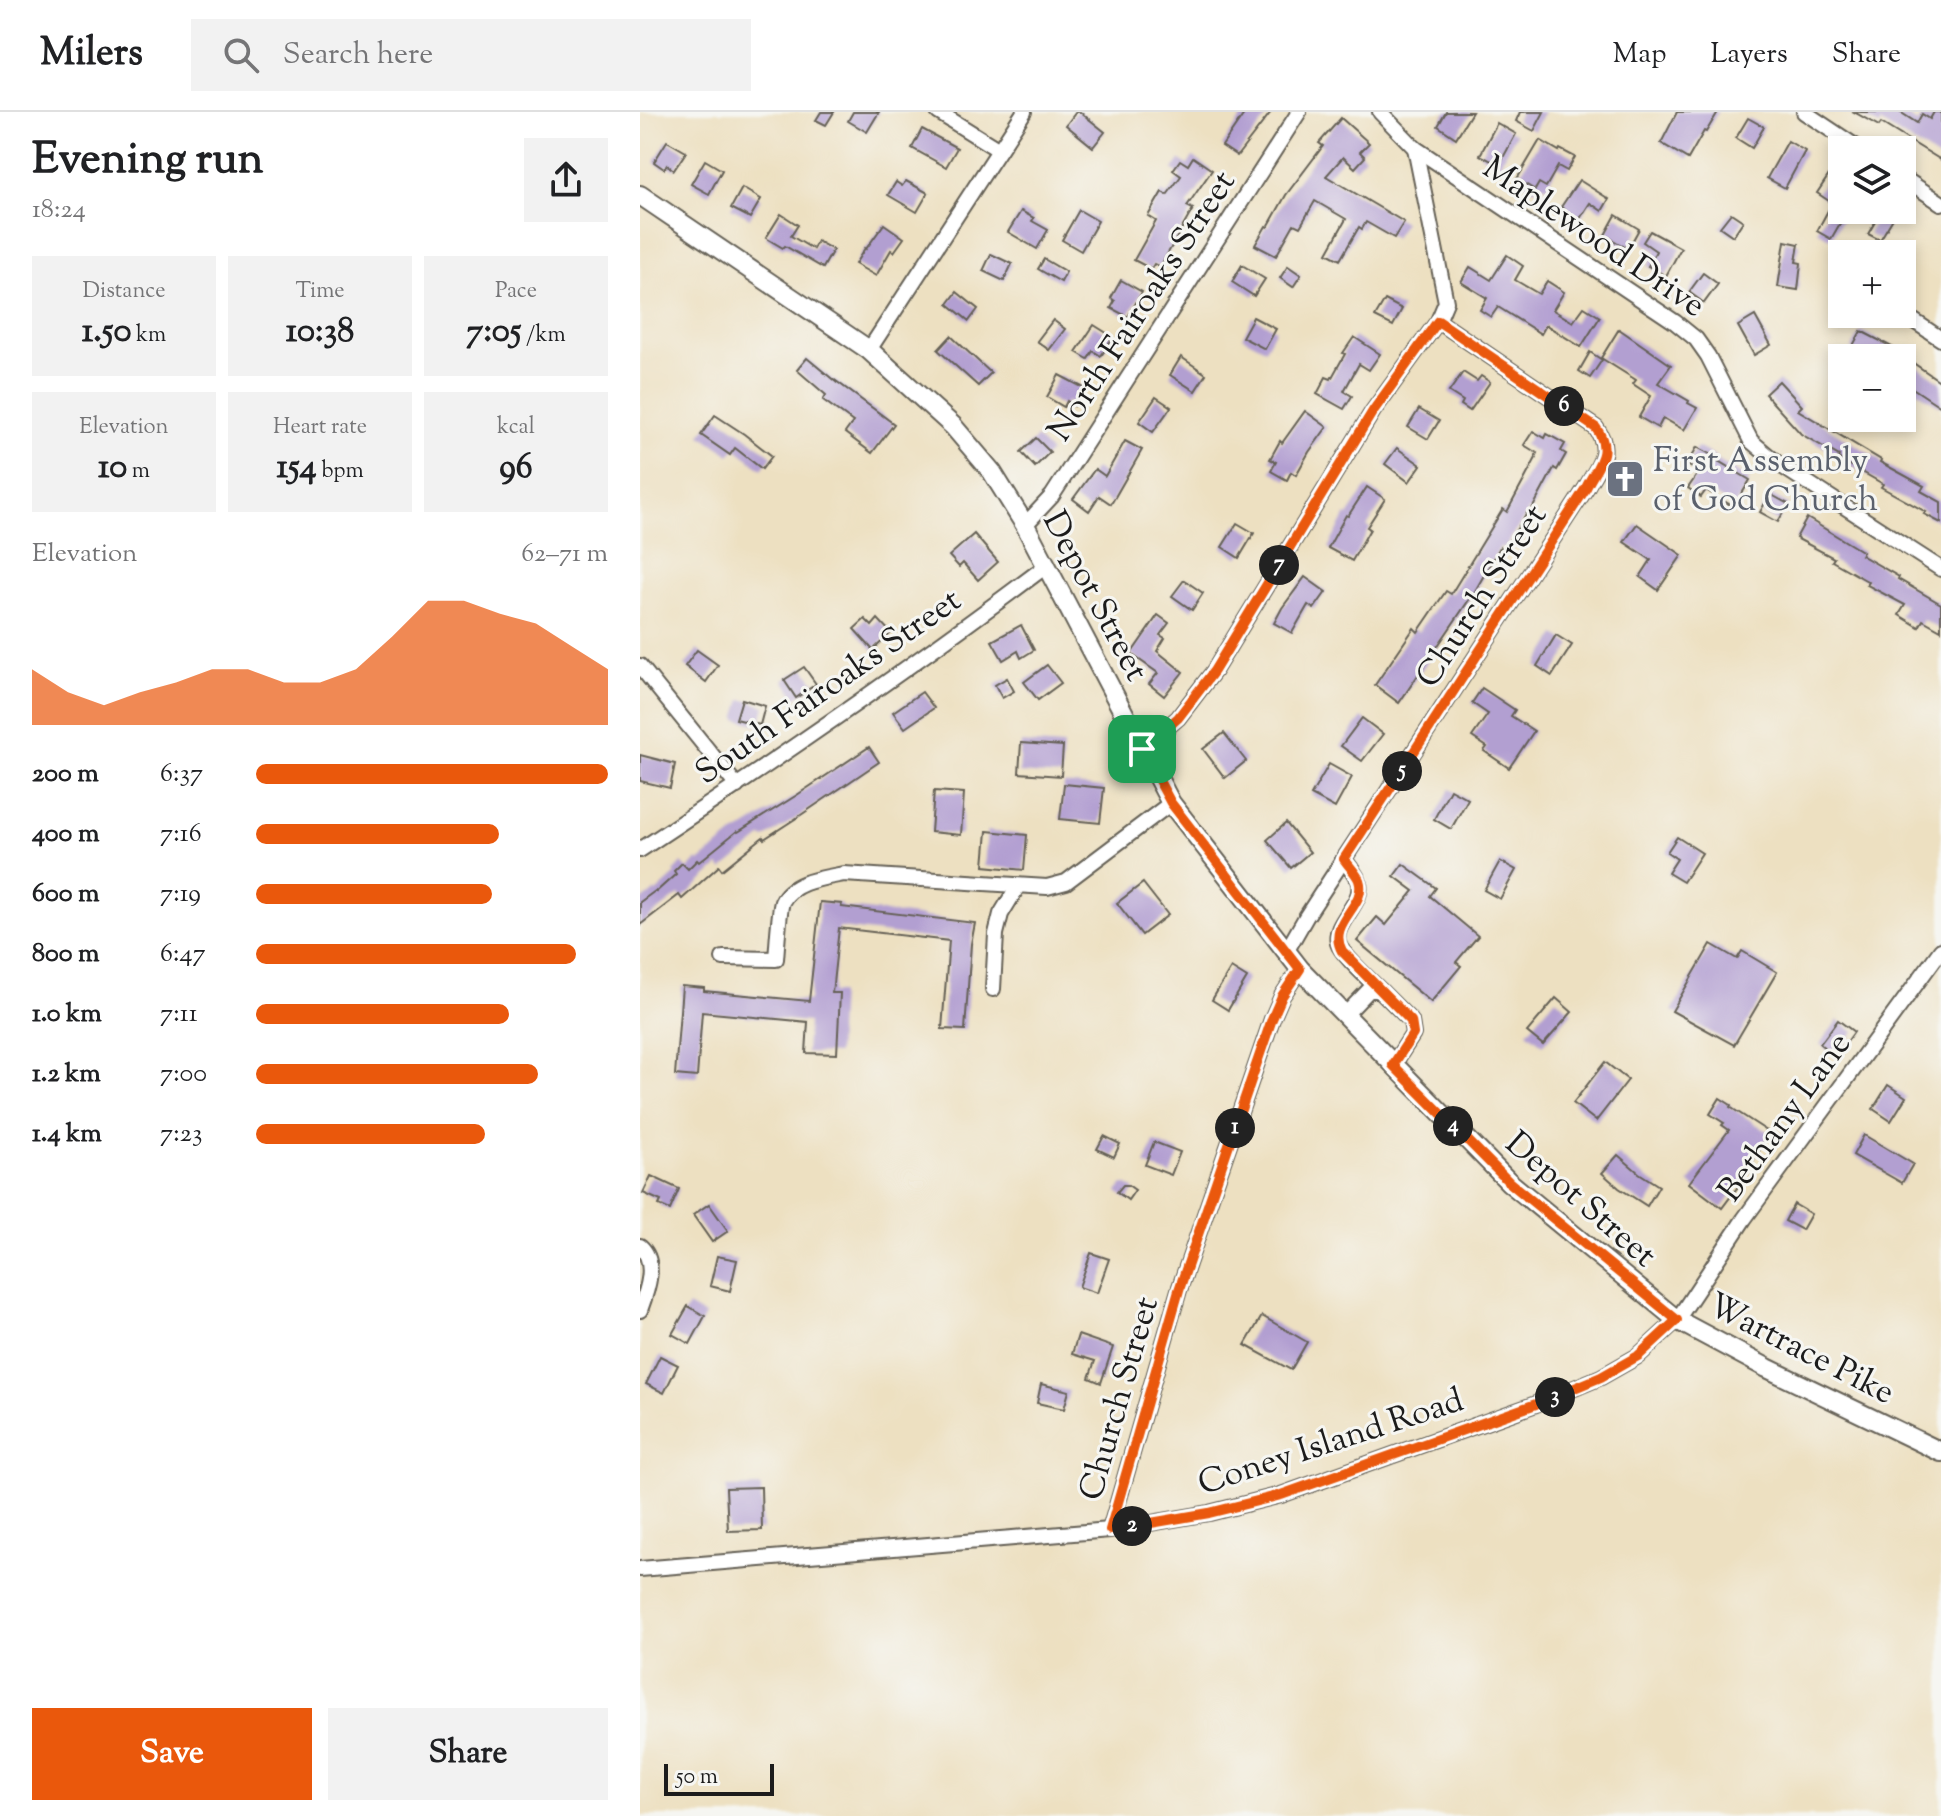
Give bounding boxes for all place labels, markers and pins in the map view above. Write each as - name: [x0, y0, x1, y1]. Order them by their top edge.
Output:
- pin: 6: [1544, 386, 1584, 426]
- place label: First Assembly of God Church: [1653, 438, 1878, 526]
- church icon: First Assembly of God Church: [1604, 458, 1646, 500]
- pin: 7: [1259, 545, 1299, 585]
- pin: [1108, 715, 1176, 783]
- pin: 5: [1382, 751, 1422, 791]
- pin: 4: [1433, 1106, 1473, 1146]
- pin: 1: [1215, 1108, 1255, 1148]
- pin: 3: [1535, 1377, 1575, 1417]
- pin: 2: [1112, 1506, 1152, 1546]

